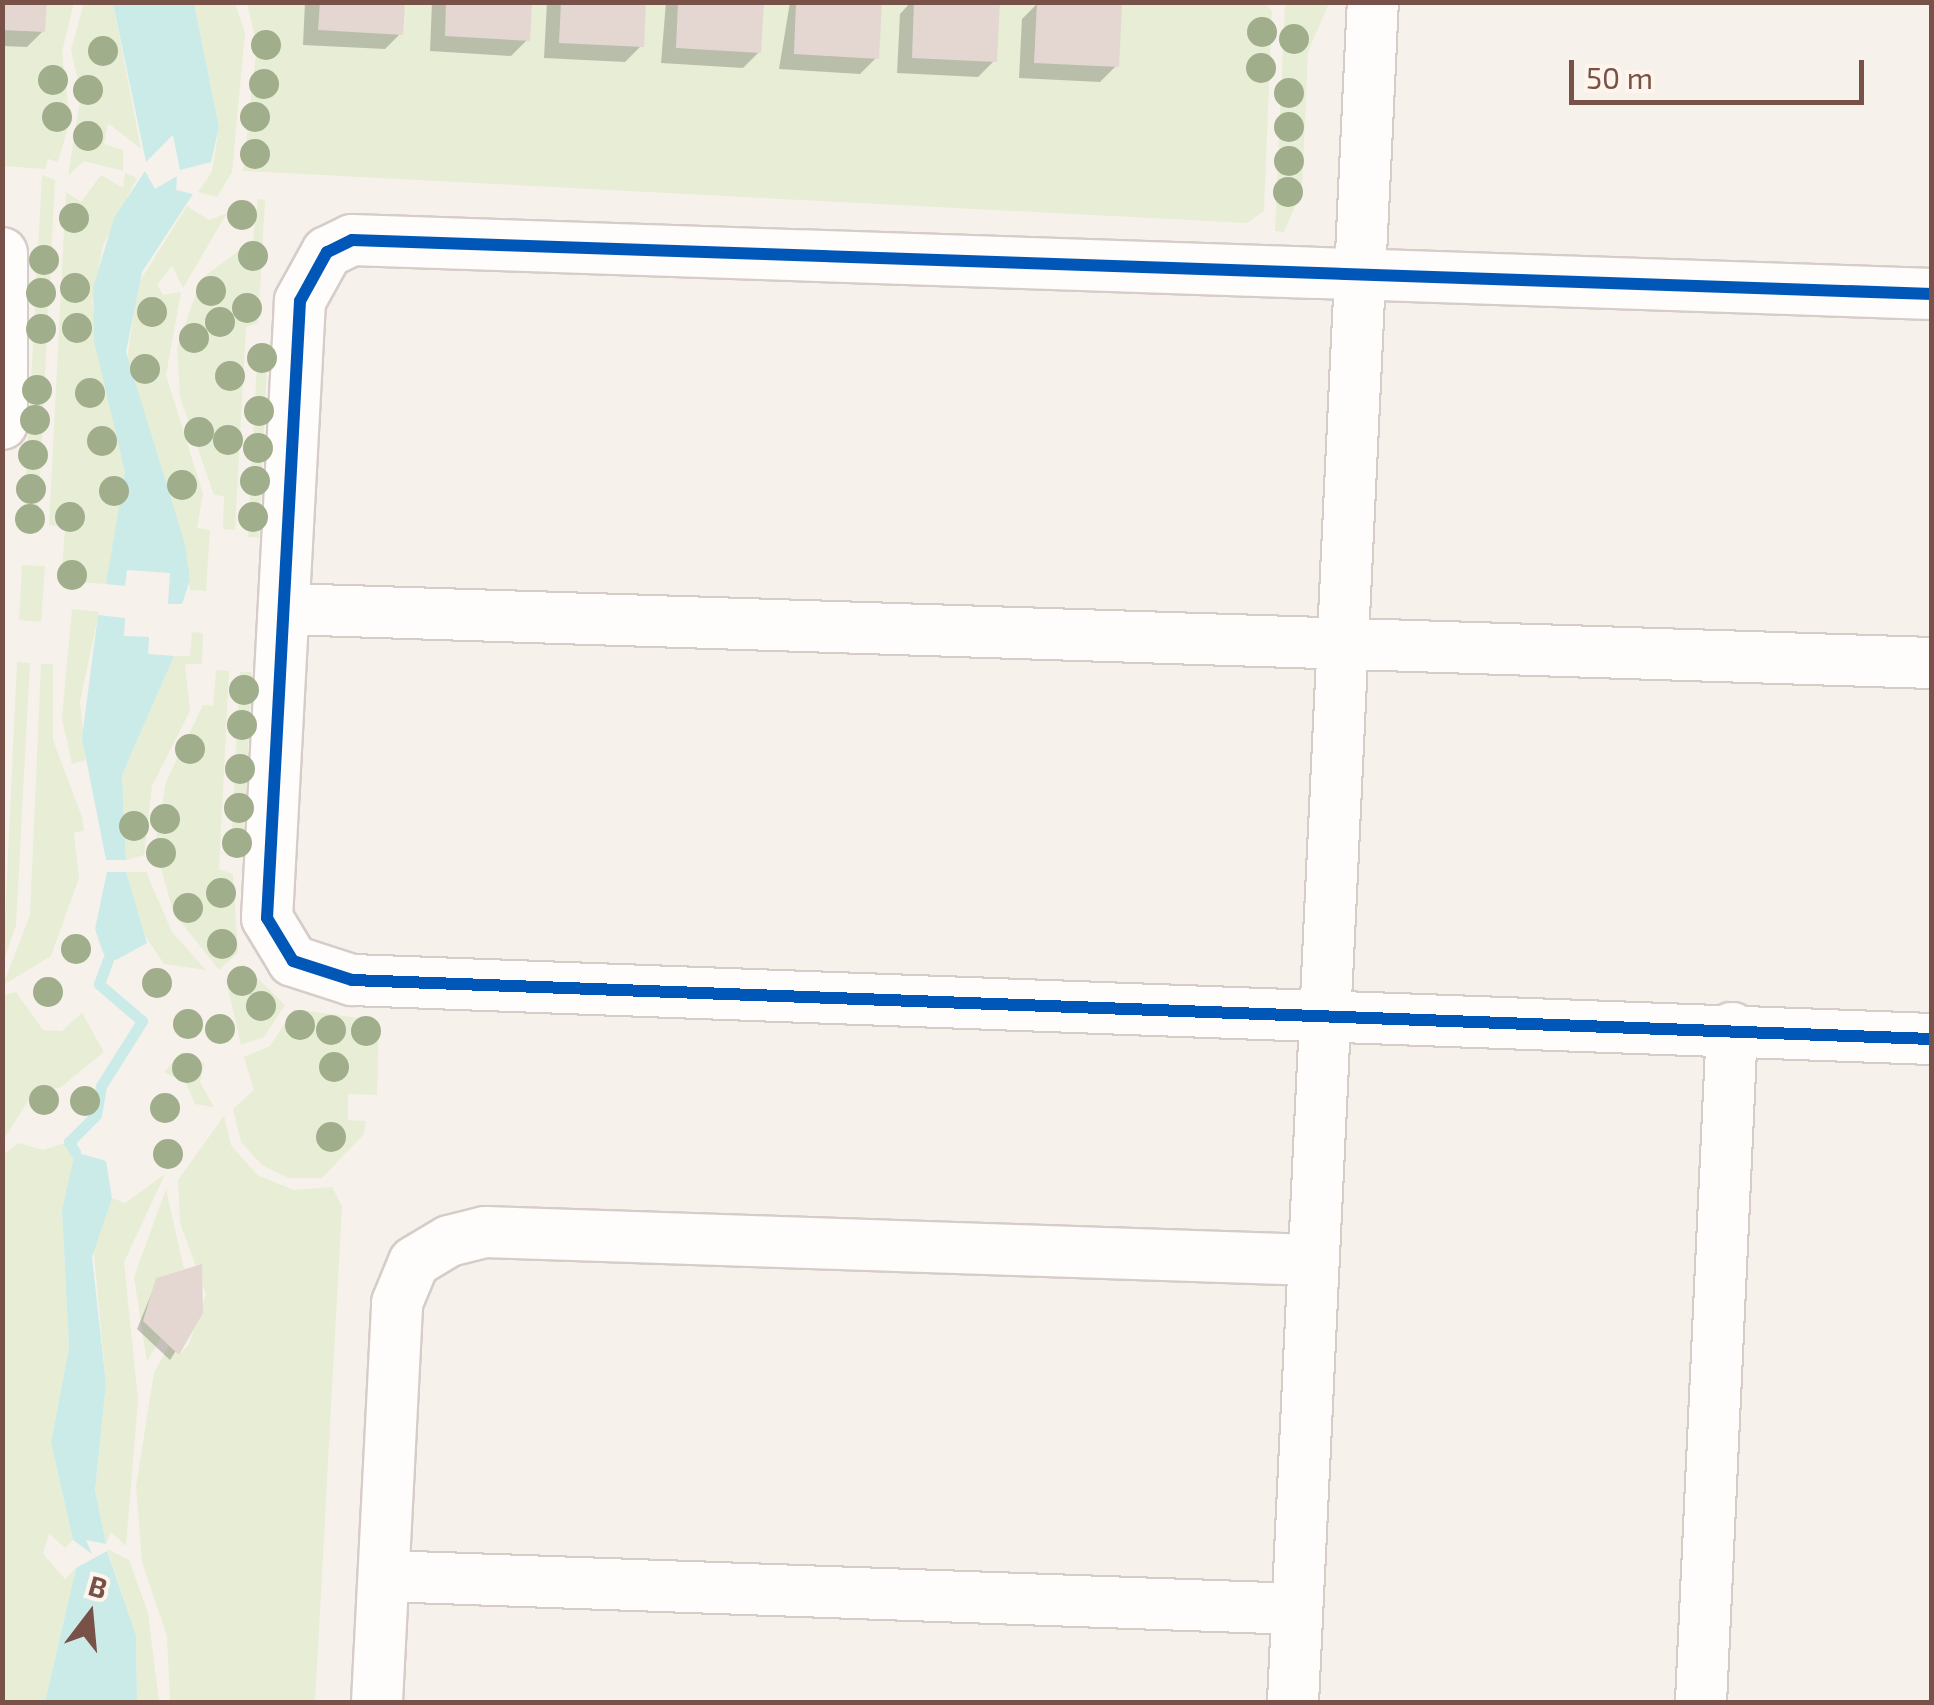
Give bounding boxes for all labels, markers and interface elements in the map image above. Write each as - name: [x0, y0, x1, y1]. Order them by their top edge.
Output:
- scale bar: [1574, 40, 1869, 102]
- text: 50 m: [1586, 59, 1653, 95]
- north arrow: [40, 1565, 140, 1665]
- text: B: [85, 1567, 112, 1605]

